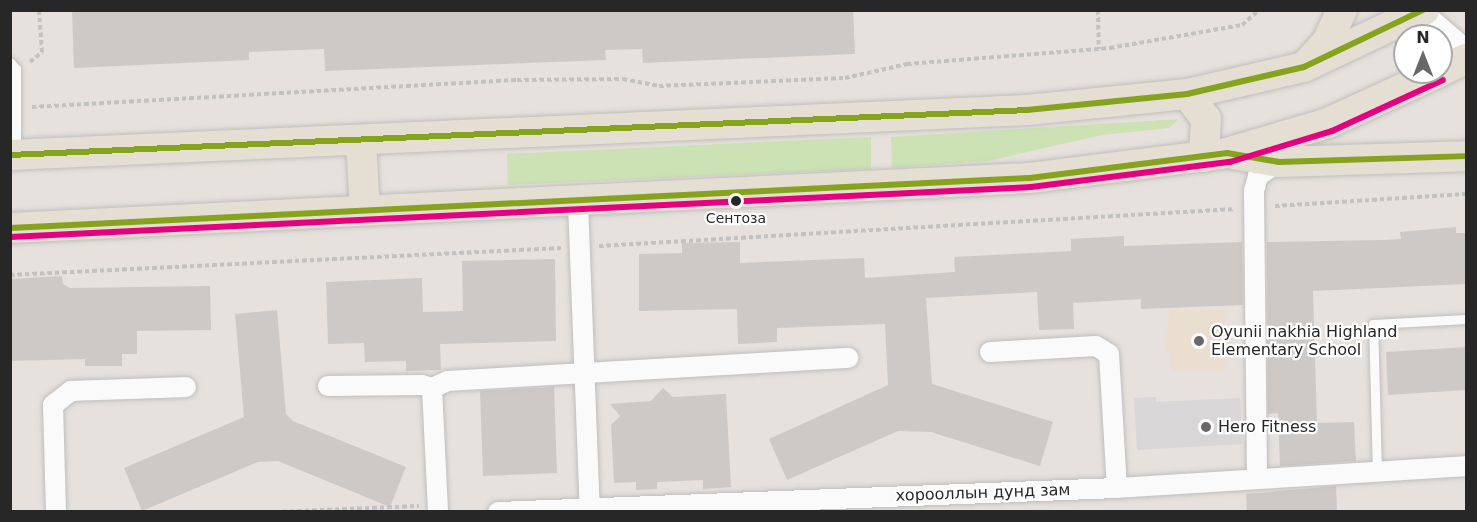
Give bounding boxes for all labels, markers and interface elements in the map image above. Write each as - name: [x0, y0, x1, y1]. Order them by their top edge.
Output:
- north arrow: [1393, 24, 1453, 84]
- text: N: [1416, 28, 1430, 47]
- marker: Сентоза: [730, 195, 742, 207]
- place label: Сентоза: [706, 210, 766, 226]
- place label: Oyunii nakhia Highland Elementary School: [1211, 322, 1397, 360]
- marker: Oyunii nakhia Highland Elementary School: [1192, 334, 1206, 348]
- place label: Hero Fitness: [1218, 417, 1316, 437]
- marker: Hero Fitness: [1199, 420, 1213, 434]
- street label: хорооллын дунд зам: [895, 480, 1071, 506]

